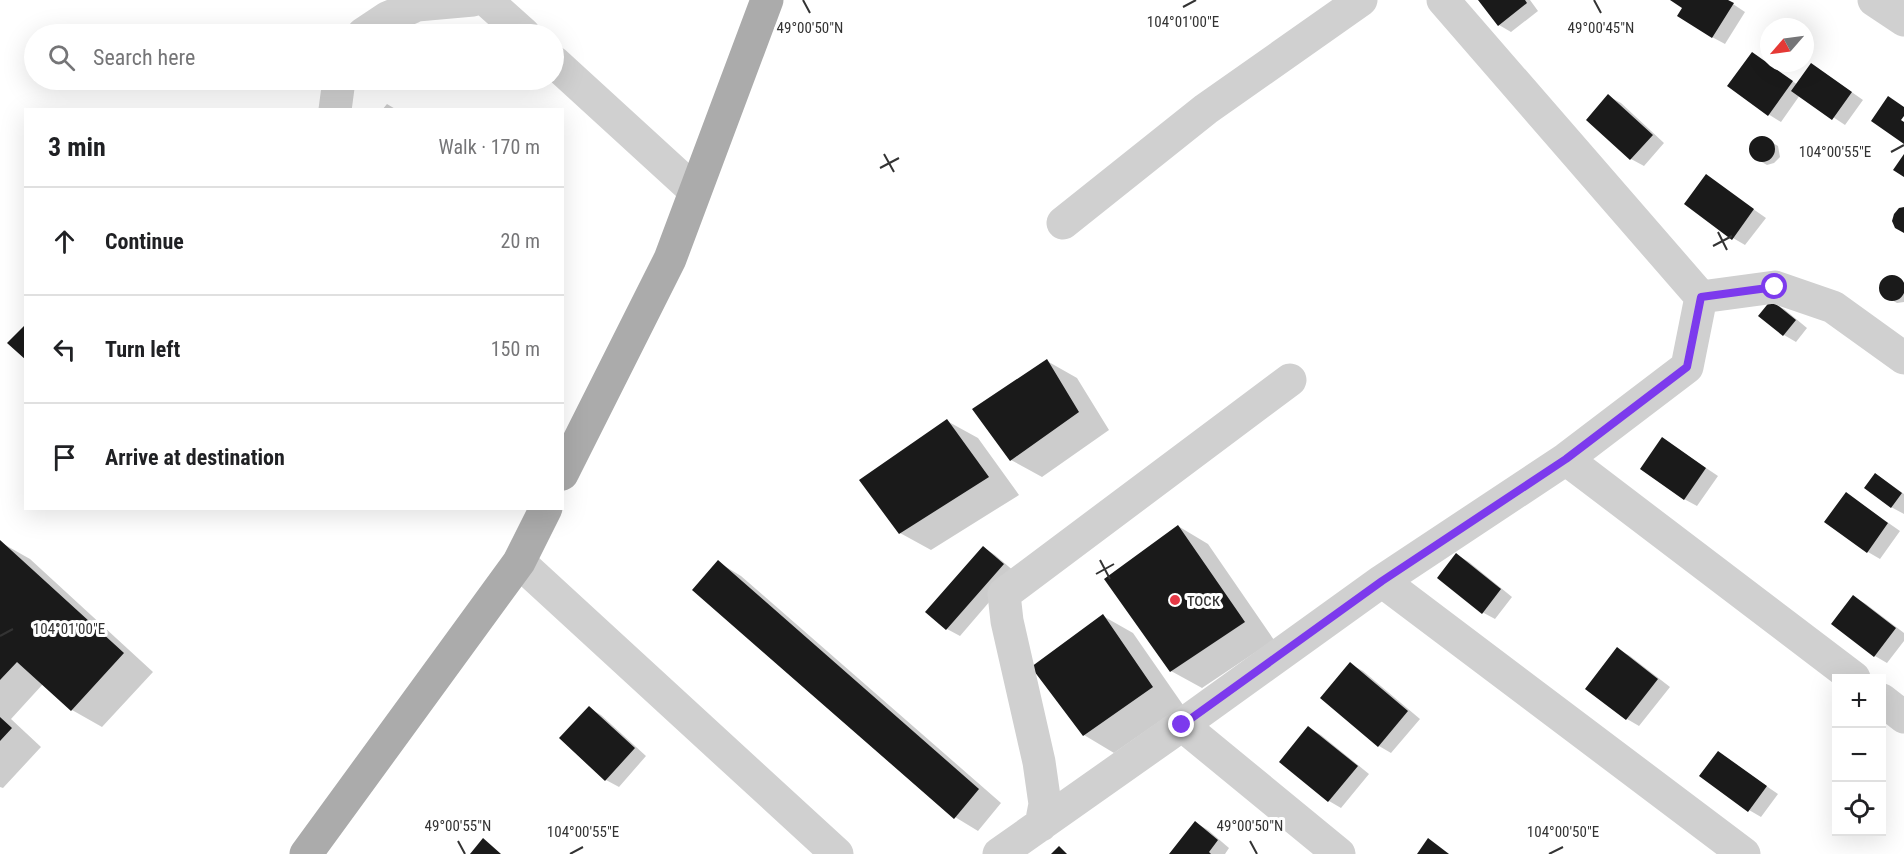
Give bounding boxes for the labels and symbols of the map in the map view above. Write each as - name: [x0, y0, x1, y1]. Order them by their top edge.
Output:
- text: 104°01'00"E: [1147, 13, 1219, 31]
- north arrow: [1760, 18, 1814, 72]
- text: 49°00'50"N: [777, 19, 843, 37]
- text: 49°00'45"N: [1568, 19, 1634, 37]
- text: 104°00'55"E: [1799, 143, 1871, 161]
- route start: [1761, 273, 1787, 299]
- place label: тоск: [1187, 589, 1221, 610]
- marker: тоск: [1168, 593, 1182, 607]
- text: 104°01'00"E: [33, 620, 105, 638]
- route end: [1168, 711, 1194, 737]
- text: 49°00'55"N: [425, 817, 491, 835]
- text: 49°00'50"N: [1217, 817, 1283, 835]
- text: 104°00'55"E: [547, 823, 619, 841]
- text: 104°00'50"E: [1527, 823, 1599, 841]

